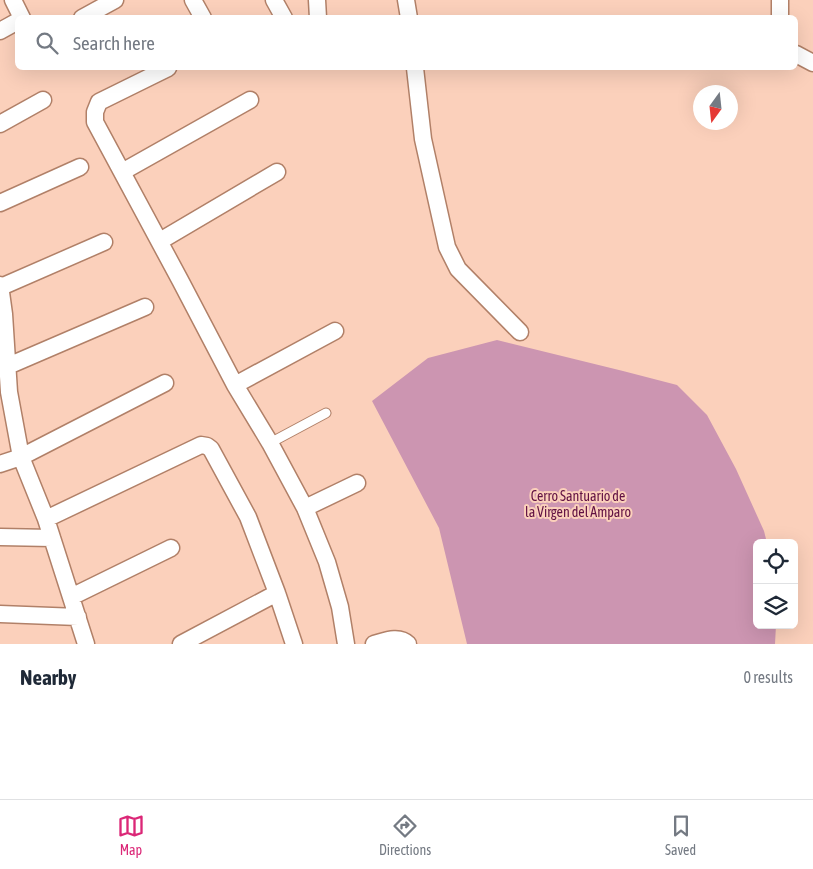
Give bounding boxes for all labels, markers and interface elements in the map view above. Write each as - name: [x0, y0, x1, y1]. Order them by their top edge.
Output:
- search box: [15, 15, 798, 70]
- icon: search: [33, 29, 61, 57]
- text: Search here: [73, 32, 155, 54]
- north arrow: [693, 85, 738, 130]
- park label: Cerro Santuario de la Virgen del Amparo: [525, 488, 631, 520]
- map controls: [753, 539, 798, 629]
- button: locate: [753, 539, 798, 584]
- button: layers: [753, 584, 798, 629]
- text: Nearby: [20, 665, 76, 689]
- text: 0 results: [743, 668, 793, 686]
- tab: Map: [117, 812, 145, 858]
- tab: Directions: [379, 812, 431, 858]
- tab: Saved: [665, 812, 696, 858]

